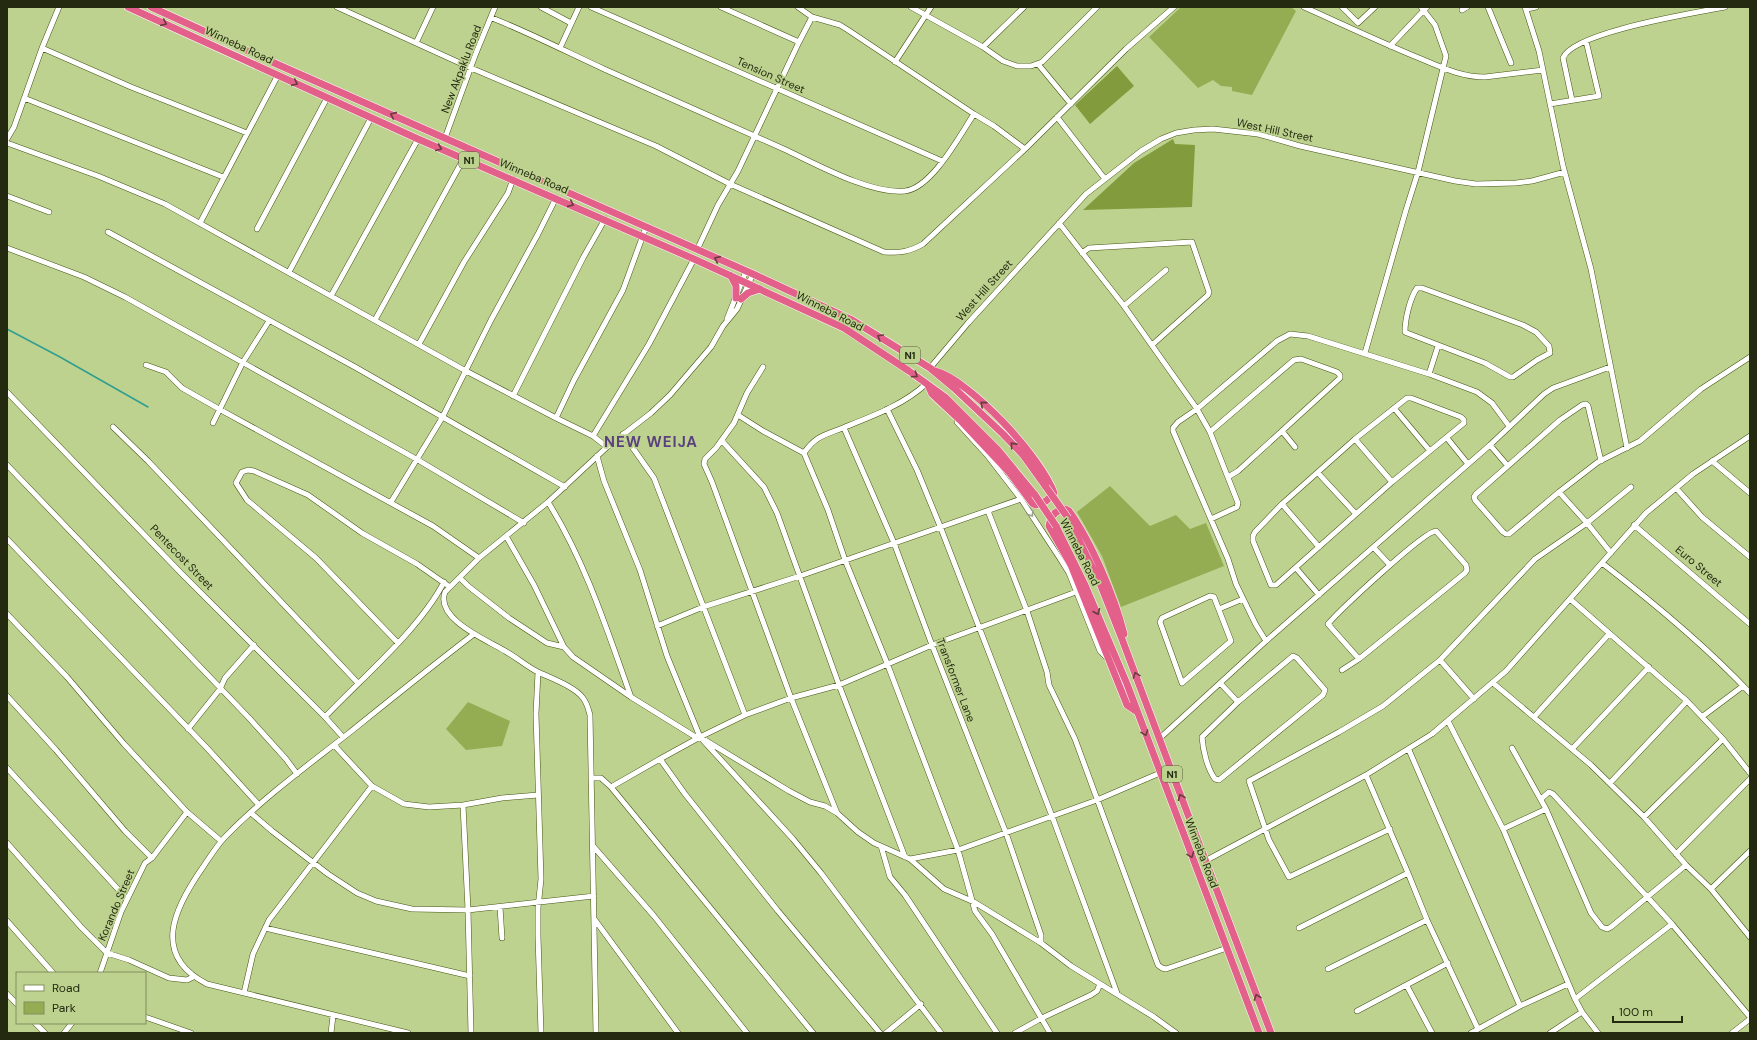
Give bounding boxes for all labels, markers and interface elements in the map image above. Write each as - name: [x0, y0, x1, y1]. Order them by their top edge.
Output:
- one-way arrow: [159, 18, 167, 26]
- street label: Winneba Road: [203, 23, 275, 67]
- street label: New Akpaklu Road: [438, 23, 484, 115]
- street label: Tension Street: [735, 54, 807, 96]
- one-way arrow: [290, 78, 298, 86]
- one-way arrow: [390, 112, 398, 120]
- street label: West Hill Street: [1235, 115, 1315, 145]
- one-way arrow: [435, 143, 442, 151]
- road number: N1: [459, 152, 479, 168]
- street label: Winneba Road: [497, 155, 571, 197]
- one-way arrow: [568, 200, 575, 208]
- one-way arrow: [714, 255, 721, 263]
- street label: West Hill Street: [953, 256, 1015, 324]
- street label: Winneba Road: [794, 288, 866, 334]
- one-way arrow: [877, 334, 884, 342]
- road number: N1: [900, 347, 920, 363]
- one-way arrow: [910, 370, 917, 377]
- one-way arrow: [980, 402, 988, 409]
- district label: NEW WEIJA: [604, 432, 698, 452]
- one-way arrow: [1011, 442, 1018, 450]
- one-way arrow: [1026, 510, 1034, 517]
- street label: Winneba Road: [1057, 516, 1103, 588]
- street label: Pentecost Street: [147, 521, 217, 593]
- street label: Euro Street: [1673, 542, 1725, 590]
- one-way arrow: [1092, 609, 1100, 616]
- street label: Transformer Lane: [934, 636, 978, 724]
- one-way arrow: [1132, 671, 1140, 678]
- one-way arrow: [1140, 729, 1148, 736]
- road number: N1: [1162, 766, 1182, 782]
- one-way arrow: [1178, 793, 1186, 801]
- street label: Winneba Road: [1182, 816, 1222, 890]
- one-way arrow: [1186, 851, 1194, 858]
- street label: Korando Street: [95, 867, 137, 943]
- legend: [16, 972, 146, 1024]
- text: Road: [52, 980, 80, 996]
- one-way arrow: [1254, 993, 1262, 1000]
- scale bar: [1613, 998, 1682, 1024]
- text: Park: [52, 1000, 76, 1016]
- text: 100 m: [1619, 1004, 1653, 1020]

